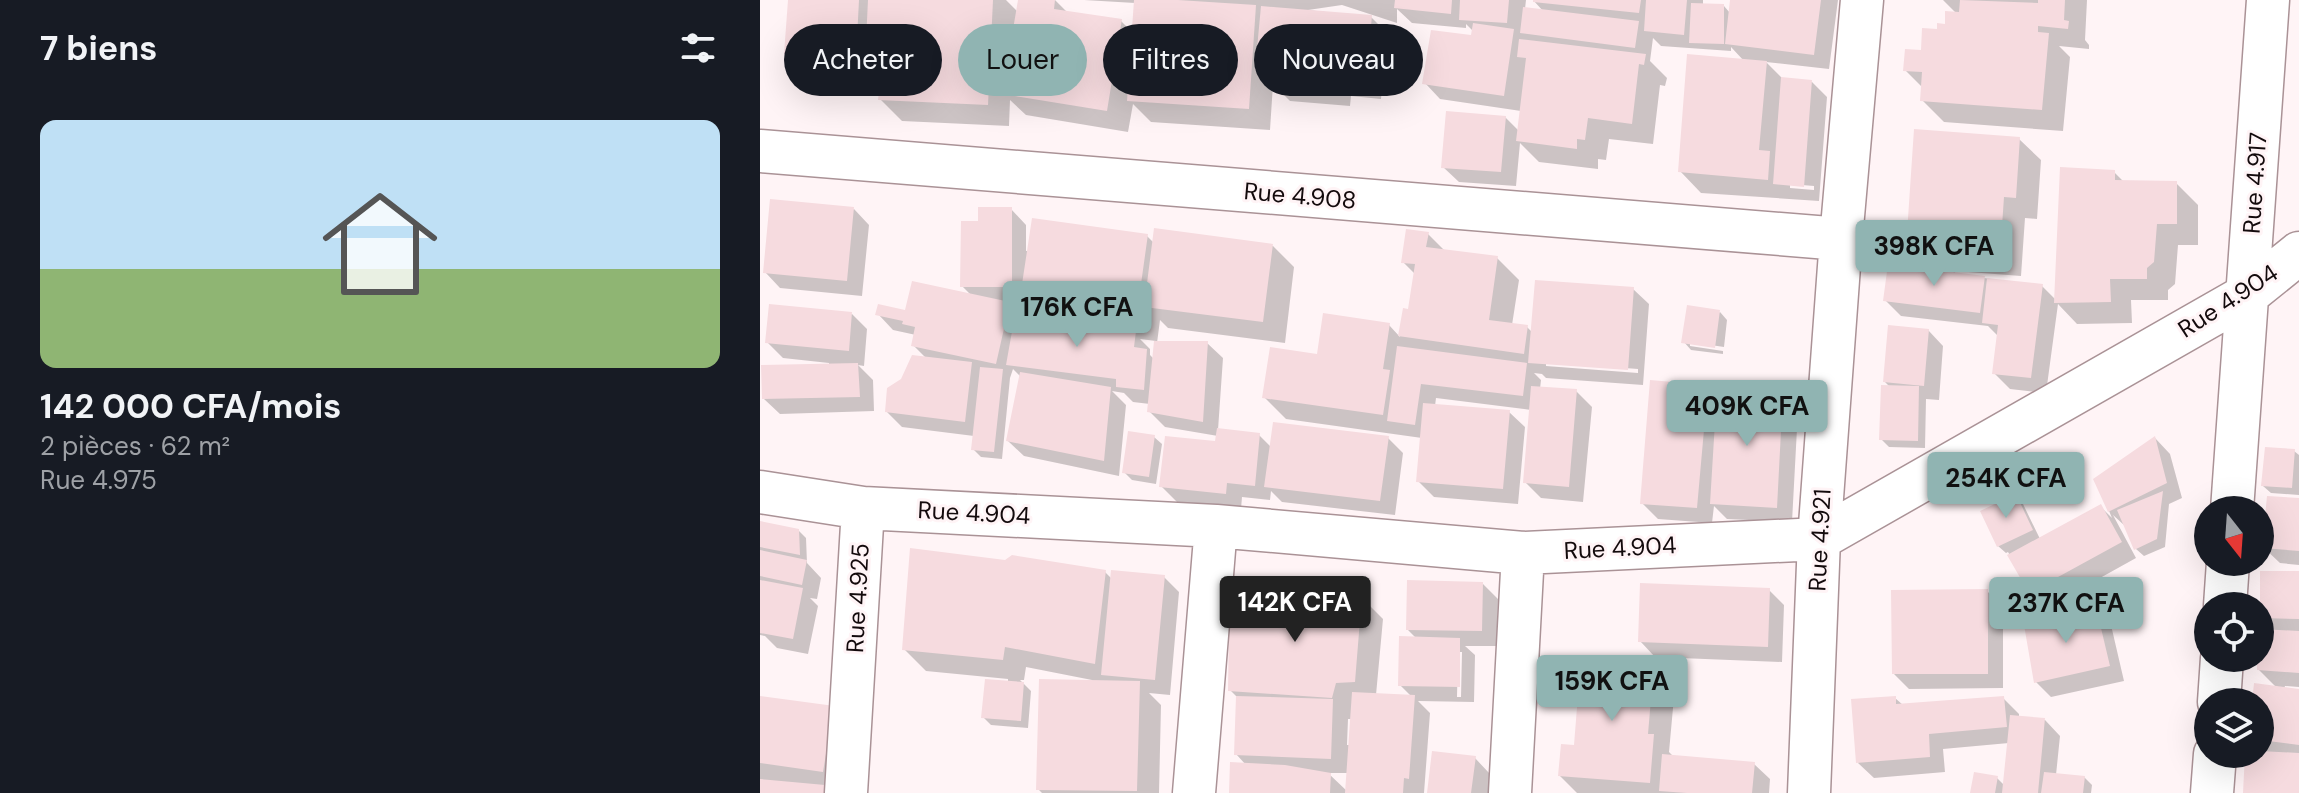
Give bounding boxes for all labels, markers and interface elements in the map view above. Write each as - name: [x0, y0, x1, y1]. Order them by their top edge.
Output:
- chip: Acheter: [784, 24, 942, 96]
- chip: Louer: [958, 24, 1087, 96]
- chip: Filtres: [1103, 24, 1238, 96]
- chip: Nouveau: [1254, 24, 1423, 96]
- text: 7 biens: [40, 26, 157, 71]
- icon: filters: [676, 26, 720, 70]
- street label: Rue 4.917: [2235, 131, 2274, 235]
- icon: home: [308, 172, 452, 316]
- street label: Rue 4.908: [1243, 175, 1358, 216]
- pin: 398K CFA: [1851, 220, 2017, 288]
- text: 398K CFA: [1873, 229, 1995, 263]
- street label: Rue 4.904: [2172, 257, 2283, 344]
- pin: 176K CFA: [994, 281, 1160, 349]
- text: 176K CFA: [1021, 290, 1133, 324]
- pin: 409K CFA: [1664, 380, 1830, 448]
- text: 142 000 CFA/mois: [40, 384, 341, 429]
- text: 409K CFA: [1685, 389, 1809, 423]
- text: 2 pièces · 62 m²: [40, 429, 230, 463]
- pin: 254K CFA: [1923, 452, 2089, 520]
- text: 254K CFA: [1945, 461, 2067, 495]
- text: Rue 4.975: [40, 463, 157, 497]
- street label: Rue 4.921: [1801, 488, 1838, 592]
- street label: Rue 4.904: [917, 494, 1031, 531]
- north arrow: [2194, 496, 2274, 576]
- map controls: [2194, 496, 2274, 768]
- street label: Rue 4.904: [1563, 529, 1677, 566]
- street label: Rue 4.925: [839, 542, 876, 654]
- pin: 142K CFA: [1212, 576, 1378, 644]
- pin: 237K CFA: [1983, 577, 2149, 645]
- text: 142K CFA: [1238, 585, 1352, 619]
- text: 237K CFA: [2007, 586, 2125, 620]
- button: locate: [2194, 592, 2274, 672]
- pin: 159K CFA: [1529, 655, 1695, 723]
- text: 159K CFA: [1555, 664, 1669, 698]
- button: layers: [2194, 688, 2274, 768]

